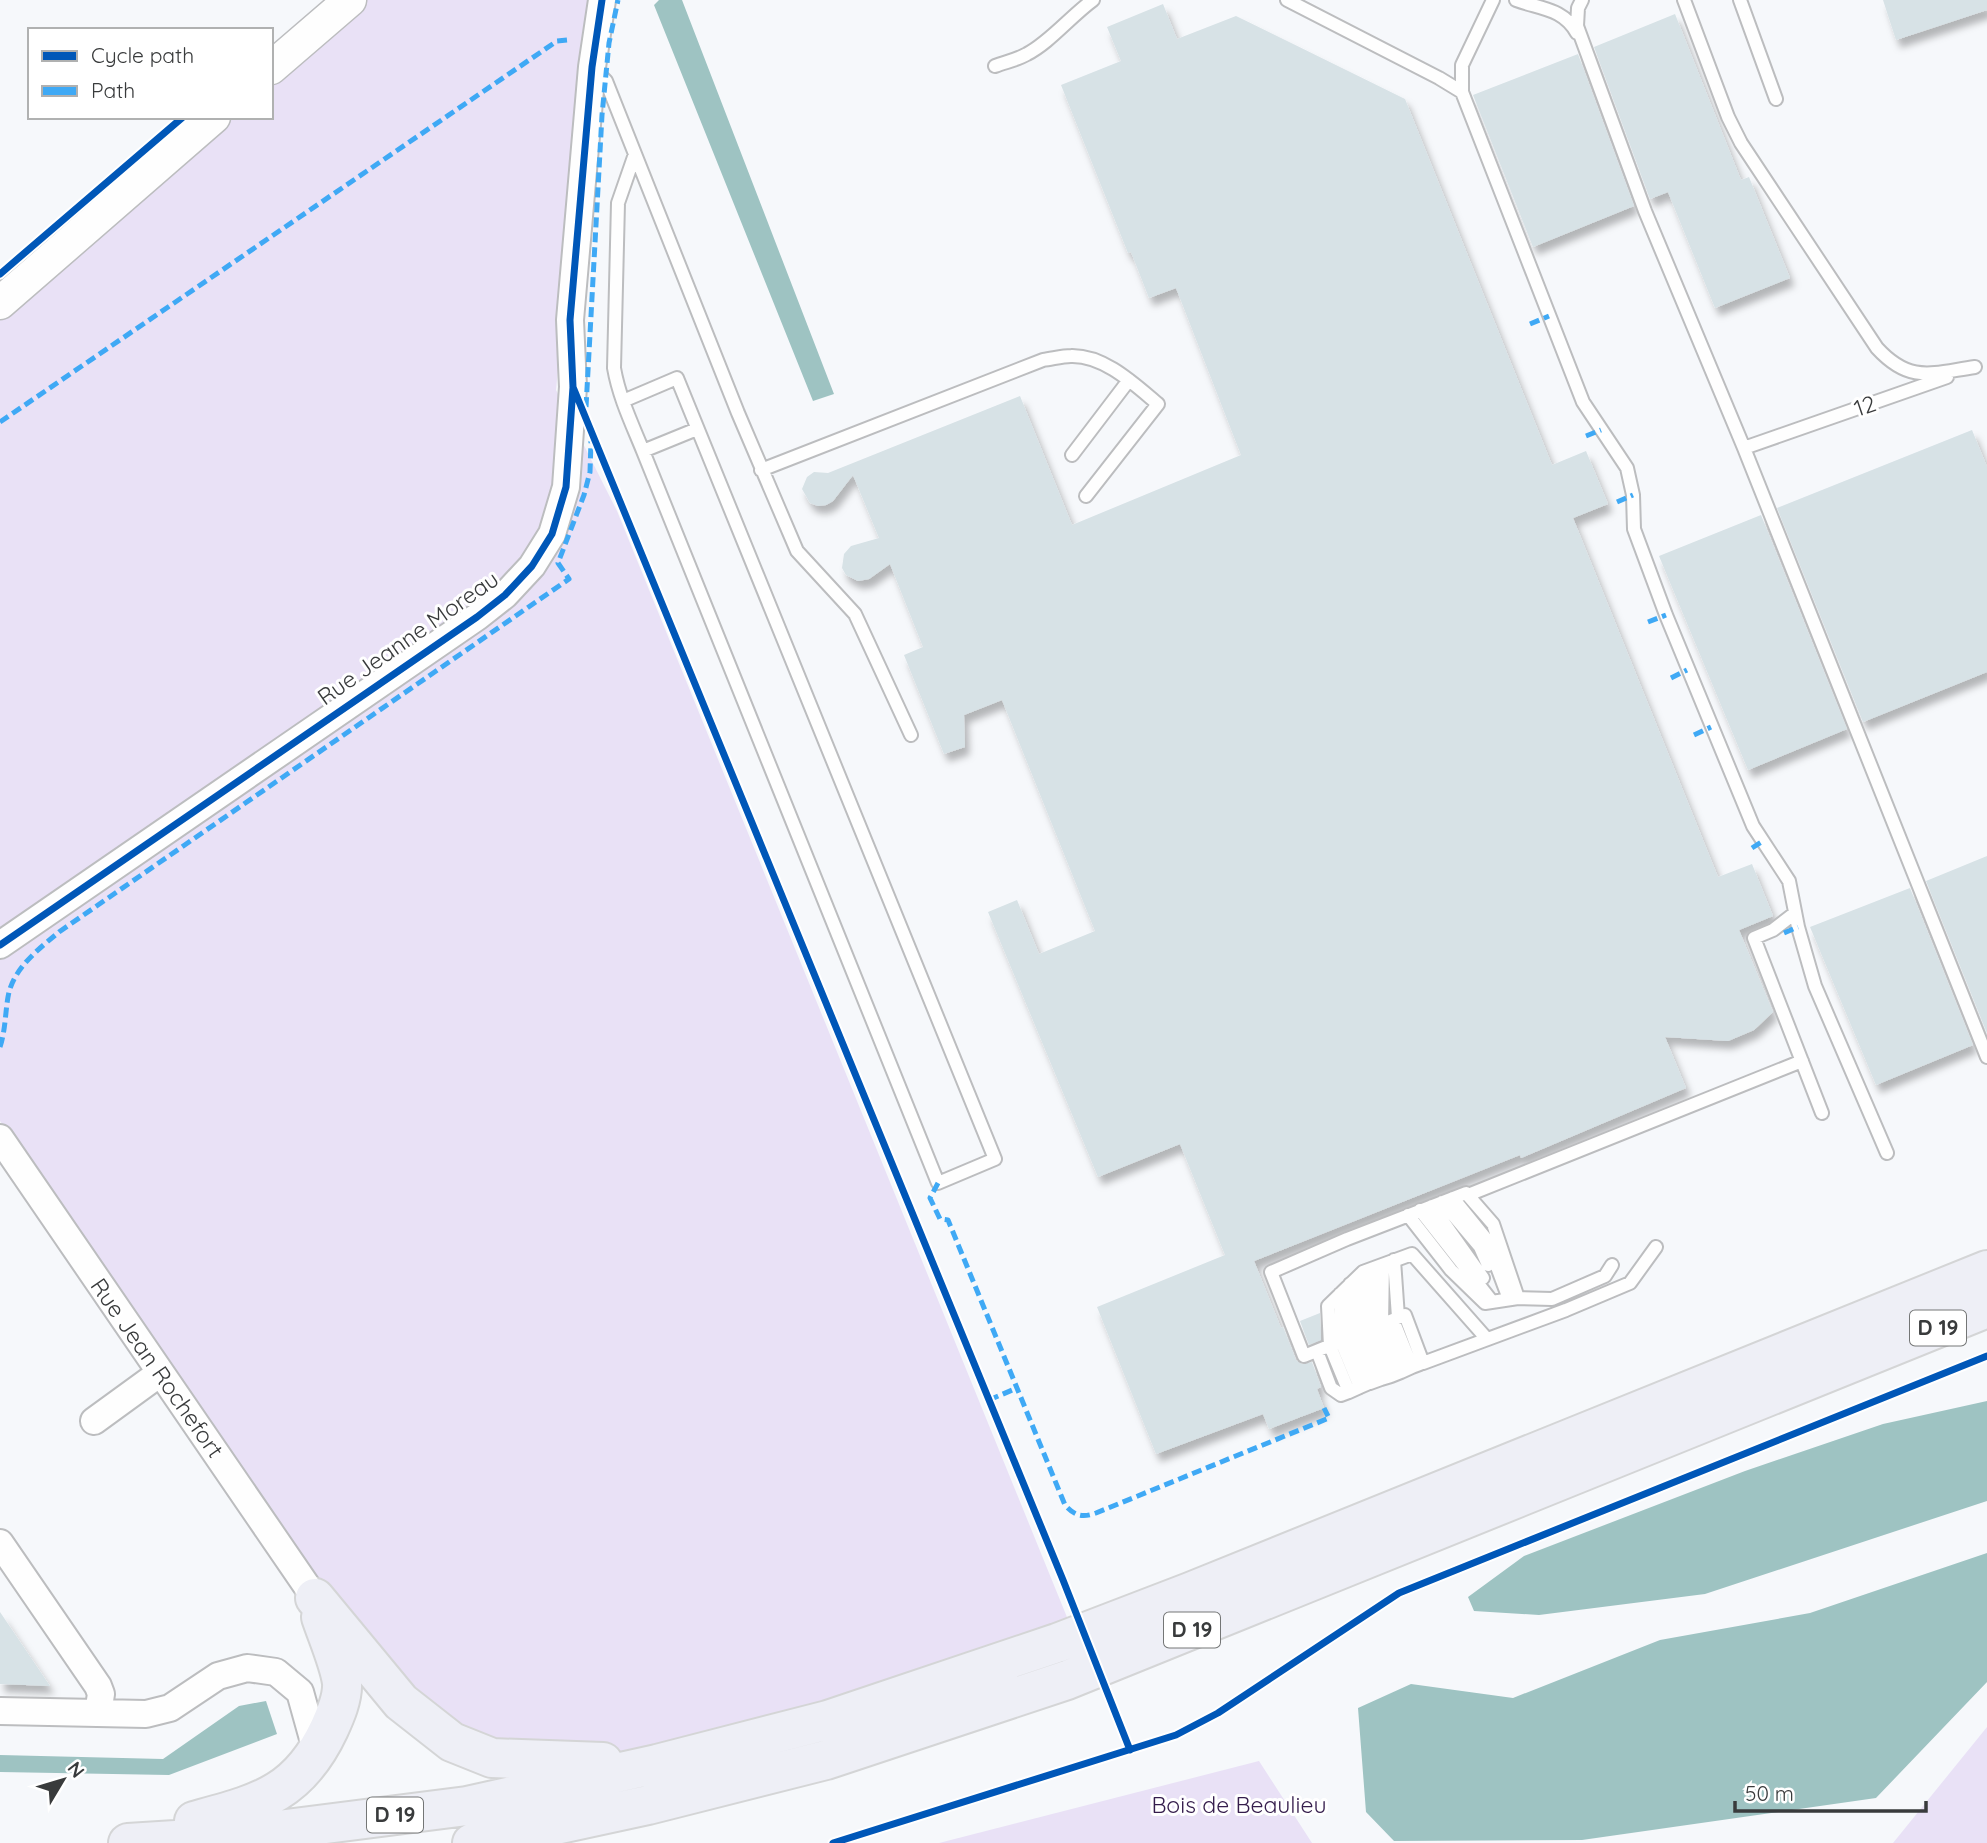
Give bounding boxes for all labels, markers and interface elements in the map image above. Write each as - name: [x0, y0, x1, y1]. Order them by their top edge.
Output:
- legend: [28, 28, 273, 119]
- text: Cycle path: [91, 42, 194, 68]
- text: Path: [91, 77, 135, 103]
- street label: 12: [1850, 388, 1880, 423]
- street label: Rue Jeanne Moreau: [311, 564, 504, 711]
- street label: Rue Jean Rochefort: [85, 1272, 230, 1463]
- road number: D 19: [1910, 1310, 1966, 1346]
- road number: D 19: [1164, 1612, 1220, 1648]
- north arrow: [28, 1745, 98, 1815]
- text: N: [63, 1757, 90, 1782]
- scale bar: [1735, 1770, 1926, 1814]
- text: 50 m: [1745, 1780, 1794, 1806]
- park label: Bois de Beaulieu: [1151, 1790, 1327, 1819]
- road number: D 19: [367, 1798, 423, 1832]

